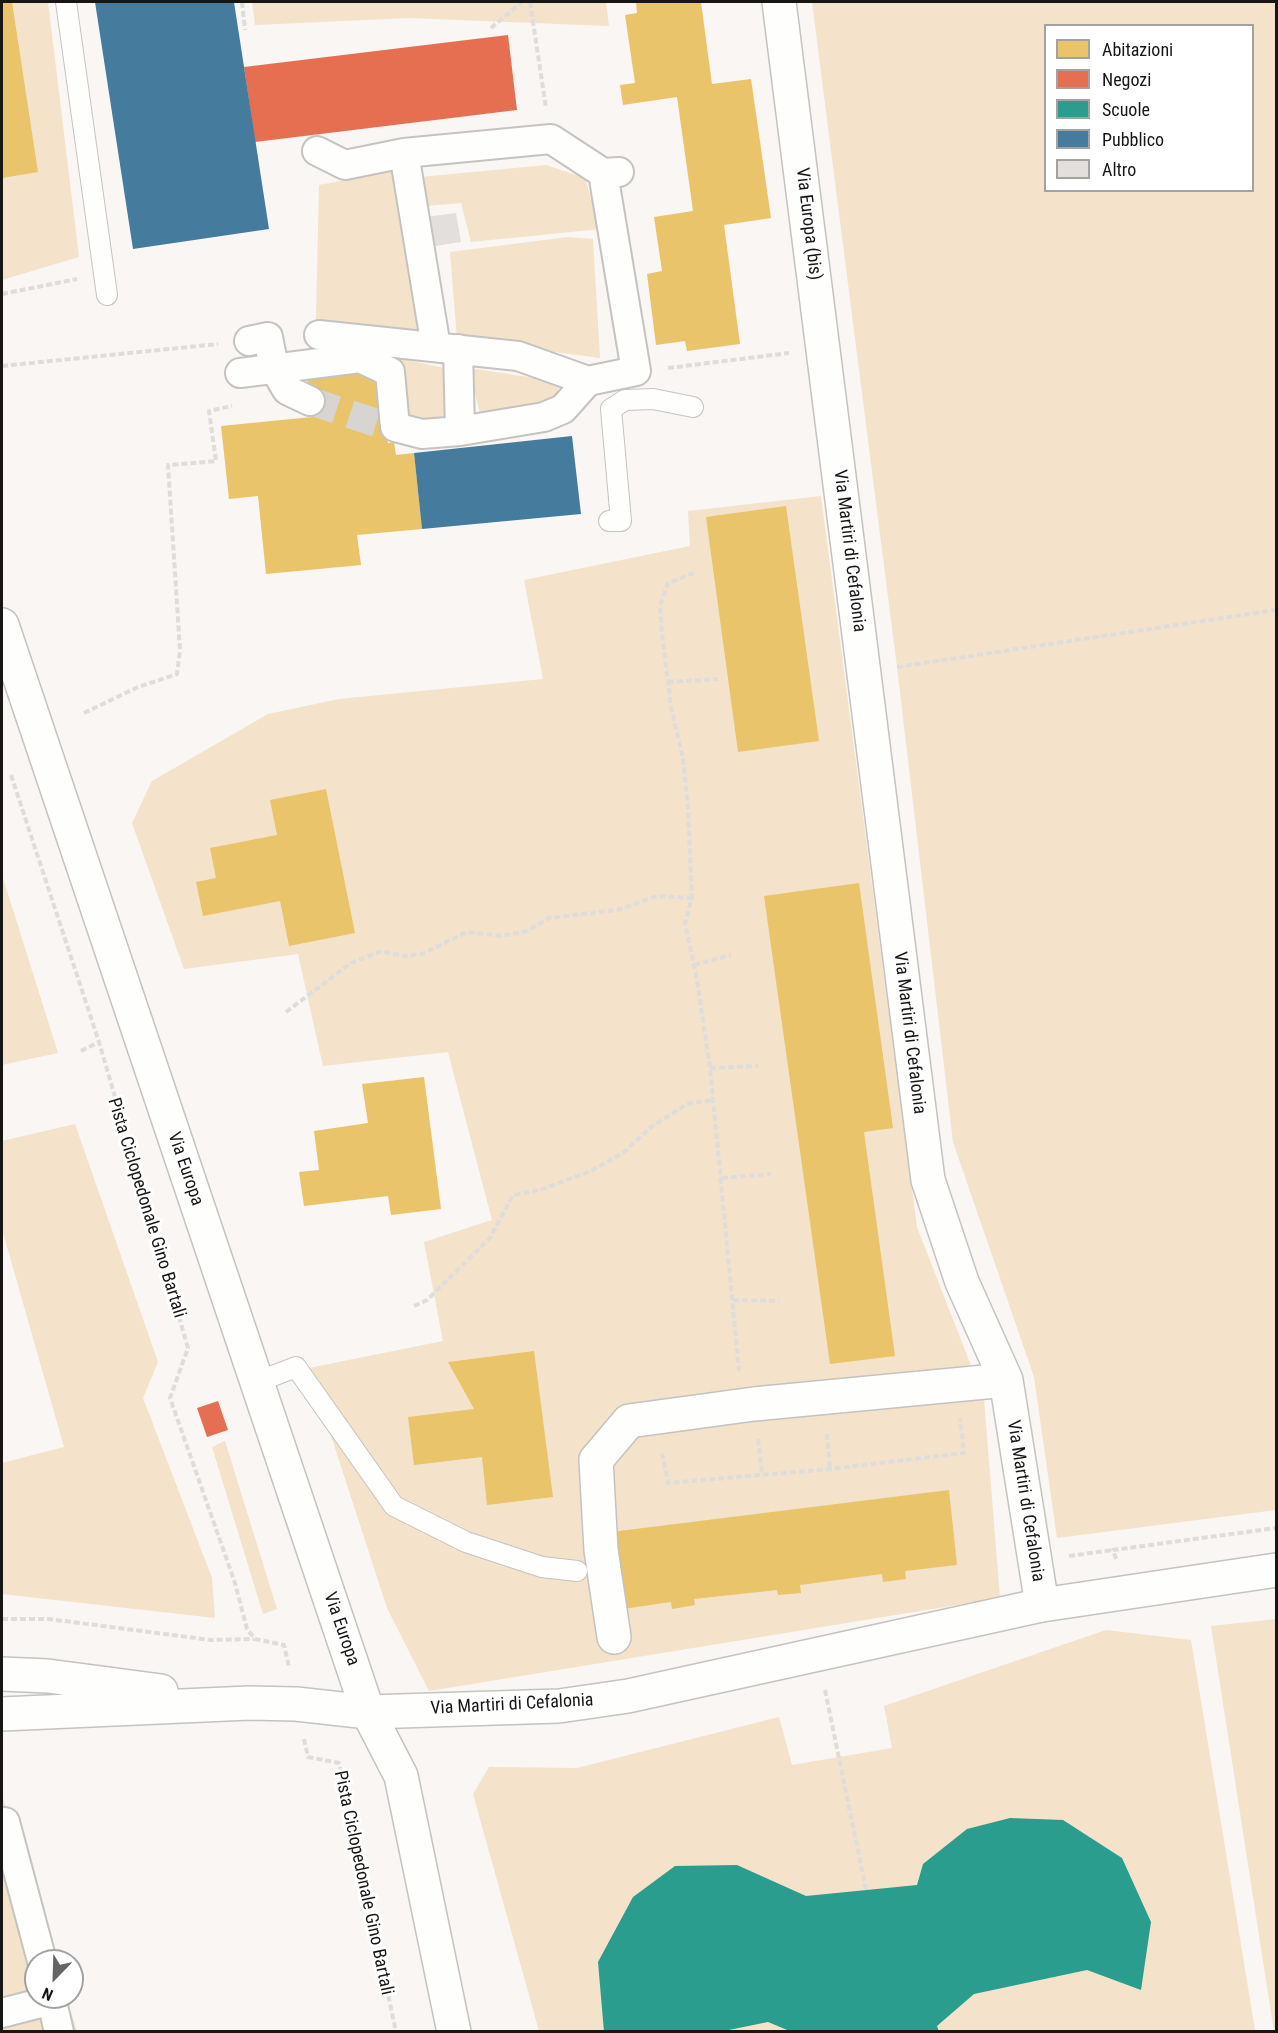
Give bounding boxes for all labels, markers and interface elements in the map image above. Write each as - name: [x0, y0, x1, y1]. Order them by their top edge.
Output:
- legend: [1044, 24, 1254, 192]
- text: Abitazioni: [1102, 39, 1173, 60]
- text: Negozi: [1102, 69, 1151, 90]
- text: Scuole: [1102, 99, 1150, 120]
- text: Pubblico: [1102, 129, 1164, 150]
- text: Altro: [1102, 159, 1136, 180]
- street label: Via Europa (bis): [790, 167, 826, 281]
- street label: Via Martiri di Cefalonia: [828, 469, 870, 633]
- street label: Via Martiri di Cefalonia: [888, 951, 930, 1115]
- street label: Pista Ciclopedonale Gino Bartali: [102, 1095, 190, 1321]
- street label: Via Europa: [162, 1129, 208, 1209]
- street label: Via Martiri di Cefalonia: [1002, 1419, 1048, 1583]
- street label: Via Europa: [318, 1589, 364, 1669]
- street label: Via Martiri di Cefalonia: [430, 1690, 594, 1720]
- street label: Pista Ciclopedonale Gino Bartali: [329, 1769, 397, 1997]
- north arrow: [24, 1949, 84, 2009]
- text: N: [39, 1984, 56, 2005]

